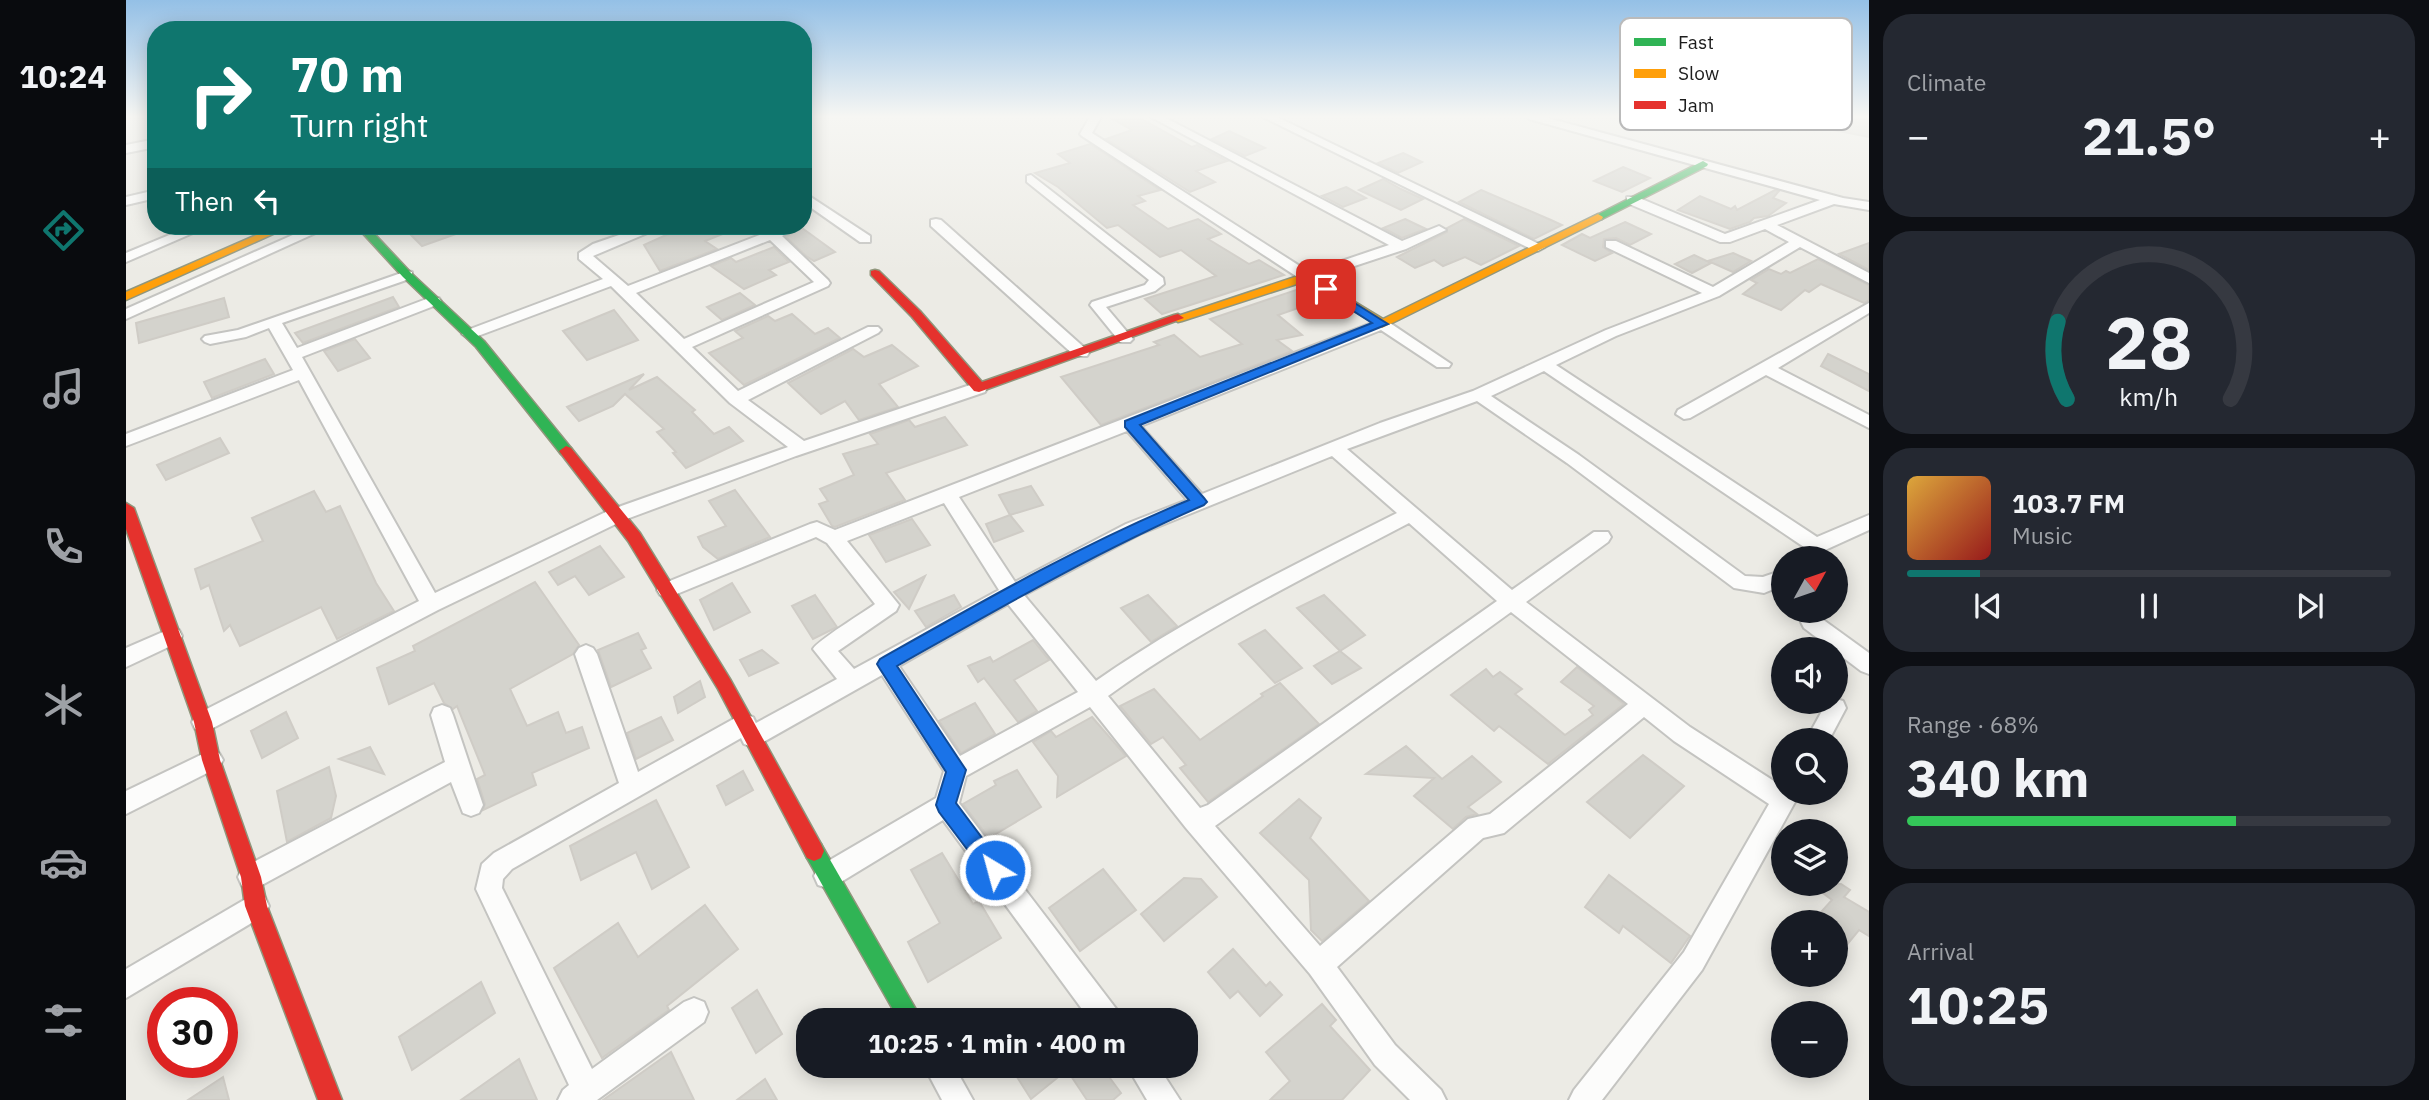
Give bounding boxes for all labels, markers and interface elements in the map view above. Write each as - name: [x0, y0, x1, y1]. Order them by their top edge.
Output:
- legend: [1620, 18, 1852, 130]
- text: Fast: [1678, 30, 1714, 54]
- text: 70 m: [290, 42, 404, 105]
- icon: right: [175, 49, 266, 140]
- text: 10:24: [19, 55, 107, 97]
- text: Slow: [1678, 61, 1719, 85]
- text: Climate: [1907, 67, 1986, 97]
- text: Jam: [1678, 93, 1714, 117]
- text: 21.5°: [2082, 102, 2216, 169]
- text: Turn right: [290, 104, 428, 146]
- text: −: [1907, 111, 1930, 160]
- text: +: [2368, 111, 2391, 160]
- icon: left: [248, 182, 286, 220]
- text: Then: [175, 184, 234, 218]
- icon: directions: [39, 206, 88, 255]
- pin: [1296, 259, 1356, 319]
- icon: arrive: [1307, 270, 1345, 308]
- text: 28: [2105, 294, 2193, 389]
- icon: music: [39, 364, 88, 413]
- text: km/h: [2120, 380, 2178, 413]
- text: 103.7 FM: [2012, 486, 2125, 520]
- text: Music: [2012, 520, 2072, 550]
- icon: phone: [39, 522, 88, 571]
- north arrow: [1771, 546, 1848, 623]
- map controls: [1771, 546, 1848, 1078]
- icon: previous: [1969, 587, 2007, 625]
- icon: pause: [2130, 587, 2168, 625]
- icon: next: [2291, 587, 2329, 625]
- button: sound: [1771, 637, 1848, 714]
- icon: climate: [39, 680, 88, 729]
- text: Range · 68%: [1907, 709, 2039, 739]
- button: search: [1771, 728, 1848, 805]
- text: 340 km: [1907, 744, 2089, 811]
- button: layers: [1771, 819, 1848, 896]
- position arrow: [958, 833, 1032, 907]
- icon: car: [39, 838, 88, 887]
- button: +: [1771, 910, 1848, 987]
- text: Arrival: [1907, 936, 1974, 966]
- text: 10:25: [1907, 971, 2049, 1038]
- speed limit sign: 30: [147, 987, 238, 1078]
- icon: filters: [39, 996, 88, 1045]
- button: −: [1771, 1001, 1848, 1078]
- text: 10:25 · 1 min · 400 m: [868, 1026, 1126, 1060]

